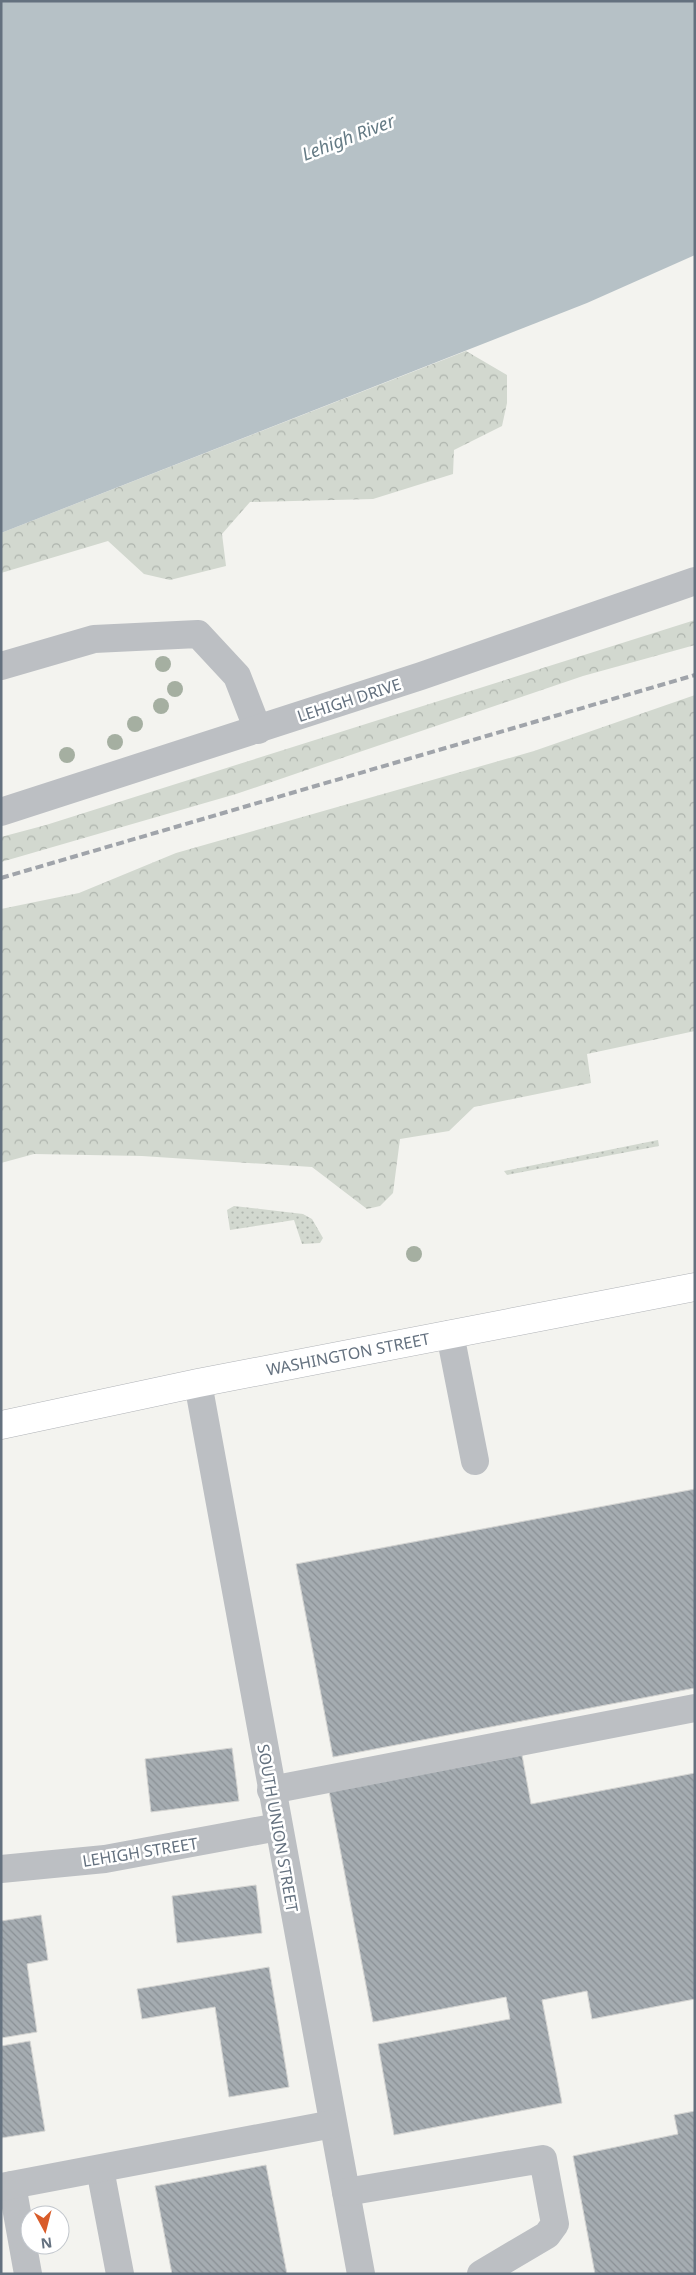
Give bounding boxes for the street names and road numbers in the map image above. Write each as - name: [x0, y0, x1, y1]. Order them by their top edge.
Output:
- street label: LEHIGH DRIVE: [294, 673, 404, 727]
- street label: WASHINGTON STREET: [264, 1327, 432, 1381]
- street label: SOUTH UNION STREET: [252, 1742, 304, 1914]
- street label: LEHIGH STREET: [81, 1832, 199, 1872]

